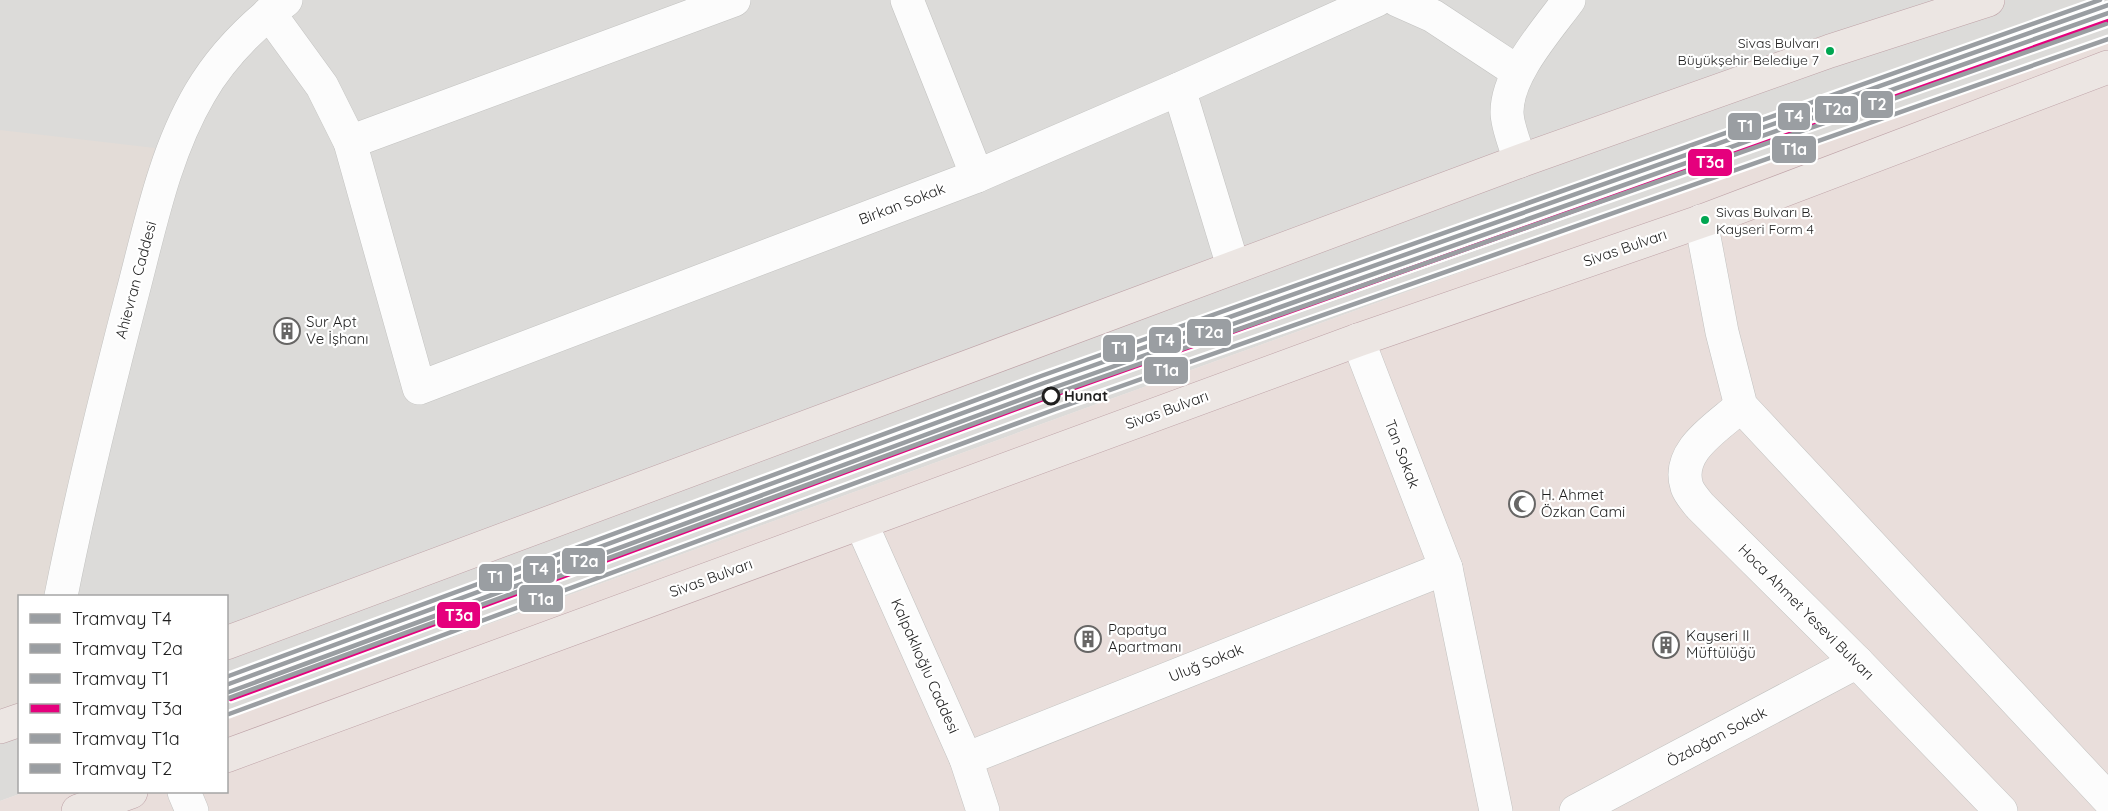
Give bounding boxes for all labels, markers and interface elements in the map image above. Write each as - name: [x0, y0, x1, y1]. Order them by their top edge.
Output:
- place label: Sivas Bulvarı Büyükşehir Belediye 7: [1678, 34, 1819, 69]
- marker: Sivas Bulvarı Büyükşehir Belediye 7: [1824, 45, 1836, 57]
- line badge: T2: [1860, 90, 1894, 119]
- text: T2: [1867, 94, 1887, 114]
- line badge: T2a: [1814, 95, 1859, 124]
- text: T2a: [1822, 99, 1852, 119]
- line badge: T4: [1777, 102, 1811, 131]
- text: T4: [1784, 106, 1804, 126]
- line badge: T1: [1727, 112, 1762, 141]
- text: T1: [1737, 116, 1753, 136]
- line badge: T1a: [1771, 135, 1817, 164]
- text: T1a: [1781, 139, 1807, 159]
- line badge: T3a: [1687, 148, 1733, 177]
- text: T3a: [1696, 152, 1724, 172]
- street label: Birkan Sokak: [856, 178, 948, 229]
- place label: Sivas Bulvarı B. Kayseri Form 4: [1716, 203, 1814, 238]
- marker: Sivas Bulvarı B. Kayseri Form 4: [1699, 214, 1711, 226]
- street label: Ahievran Caddesi: [111, 219, 160, 341]
- street label: Sivas Bulvarı: [1581, 224, 1669, 271]
- place label: Sur Apt Ve İşhanı: [306, 312, 368, 348]
- building icon: Sur Apt Ve İşhanı: [272, 316, 302, 346]
- line badge: T2a: [1186, 318, 1232, 347]
- text: T2a: [1194, 322, 1224, 342]
- line badge: T4: [1148, 326, 1182, 354]
- text: T4: [1155, 330, 1175, 350]
- line badge: T1: [1102, 334, 1136, 363]
- text: T1: [1111, 338, 1127, 358]
- line badge: T1a: [1143, 356, 1189, 385]
- text: T1a: [1153, 360, 1179, 380]
- place label: Hunat: [1064, 386, 1108, 405]
- street label: Sivas Bulvarı: [1123, 386, 1211, 433]
- marker: Hunat: [1042, 387, 1060, 405]
- street label: Tan Sokak: [1381, 417, 1424, 491]
- place label: H. Ahmet Özkan Cami: [1541, 485, 1625, 521]
- mosque icon: H. Ahmet Özkan Cami: [1507, 489, 1537, 519]
- street label: Hoca Ahmet Yesevi Bulvarı: [1734, 540, 1878, 684]
- line badge: T2a: [561, 547, 606, 575]
- text: T2a: [569, 551, 599, 571]
- street label: Sivas Bulvarı: [667, 554, 755, 601]
- line badge: T4: [522, 555, 556, 584]
- text: T4: [529, 559, 549, 579]
- line badge: T1: [478, 563, 513, 592]
- text: T1: [487, 567, 503, 587]
- line badge: T1a: [518, 584, 564, 613]
- text: T1a: [528, 589, 554, 609]
- legend: [18, 595, 228, 793]
- street label: Kalpaklıoğlu Caddesi: [887, 595, 964, 736]
- line badge: T3a: [436, 601, 481, 629]
- text: T3a: [445, 605, 473, 625]
- text: Tramvay T4: [72, 607, 172, 630]
- place label: Papatya Apartmanı: [1108, 620, 1181, 656]
- building icon: Papatya Apartmanı: [1073, 624, 1103, 654]
- place label: Kayseri Il Müftülüğü: [1686, 626, 1756, 662]
- building icon: Kayseri Il Müftülüğü: [1651, 630, 1681, 660]
- text: Tramvay T2a: [72, 637, 183, 660]
- street label: Uluğ Sokak: [1166, 639, 1246, 686]
- text: Tramvay T1: [72, 667, 169, 690]
- text: Tramvay T3a: [72, 697, 182, 720]
- street label: Özdoğan Sokak: [1664, 702, 1770, 771]
- text: Tramvay T1a: [72, 727, 180, 750]
- text: Tramvay T2: [72, 757, 172, 780]

